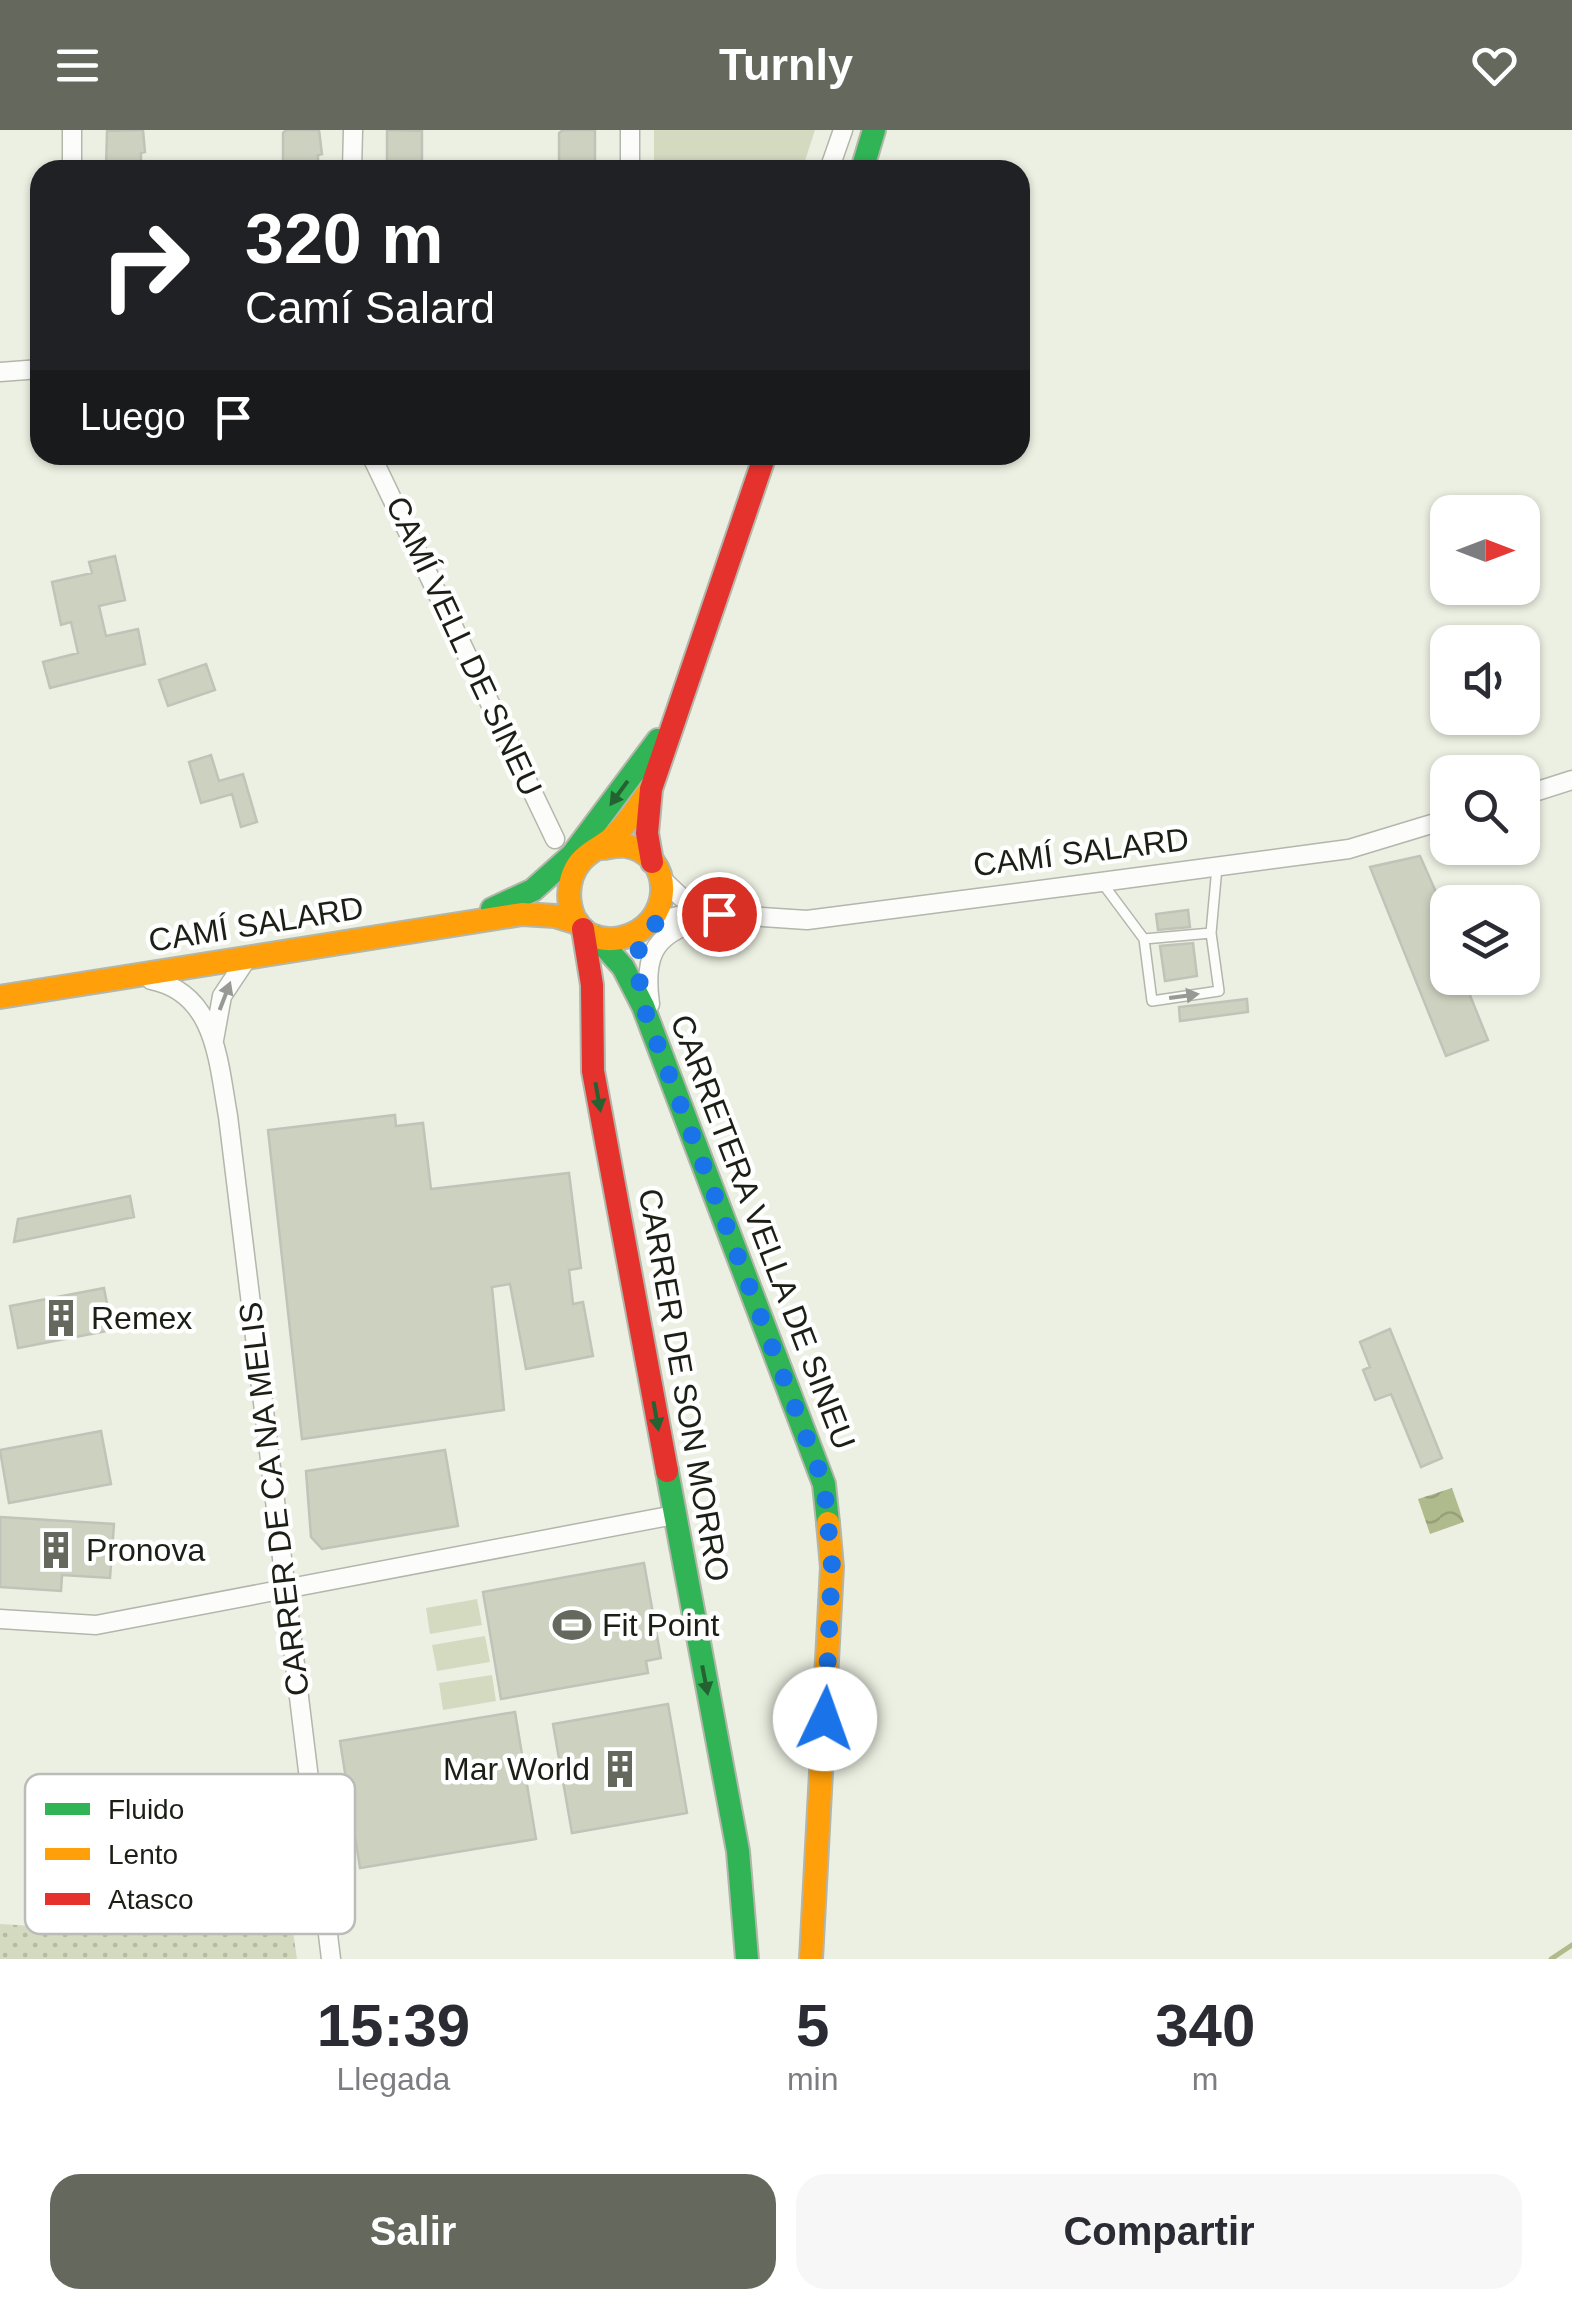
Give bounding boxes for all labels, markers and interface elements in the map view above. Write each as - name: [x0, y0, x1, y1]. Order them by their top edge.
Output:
- icon: menu: [50, 38, 105, 93]
- icon: heart: [1467, 38, 1522, 93]
- text: Turnly: [719, 39, 853, 90]
- icon: right: [80, 200, 210, 330]
- text: 320 m: [245, 200, 443, 278]
- text: Camí Salard: [245, 282, 495, 333]
- icon: arrive: [206, 390, 261, 445]
- text: Luego: [80, 396, 186, 438]
- street label: CAMÍ VELL DE SINEU: [379, 491, 549, 801]
- north arrow: [1430, 495, 1540, 605]
- map controls: [1430, 495, 1540, 995]
- button: sound: [1430, 625, 1540, 735]
- button: search: [1430, 755, 1540, 865]
- one-way arrow: [610, 780, 630, 806]
- street label: CAMÍ SALARD: [971, 821, 1191, 883]
- pin: [677, 872, 762, 957]
- button: layers: [1430, 885, 1540, 995]
- icon: arrive: [692, 887, 747, 942]
- street label: CAMÍ SALARD: [146, 889, 366, 959]
- one-way arrow: [218, 981, 234, 1011]
- one-way arrow: [1169, 988, 1200, 1004]
- street label: CARRETERA VELLA DE SINEU: [663, 1010, 863, 1454]
- one-way arrow: [590, 1081, 606, 1112]
- street label: CARRER DE SON MORRO: [632, 1186, 736, 1584]
- building icon: Remex: [40, 1297, 82, 1339]
- place label: Remex: [91, 1300, 192, 1336]
- street label: CARRER DE CA NA MELIS: [232, 1300, 316, 1698]
- one-way arrow: [649, 1401, 665, 1432]
- building icon: Pronova: [35, 1529, 77, 1571]
- place label: Pronova: [86, 1532, 205, 1568]
- sports icon: Fit Point: [551, 1604, 593, 1646]
- place label: Fit Point: [602, 1607, 719, 1643]
- one-way arrow: [698, 1665, 714, 1696]
- position arrow: [773, 1667, 877, 1771]
- building icon: Mar World: [599, 1748, 641, 1790]
- place label: Mar World: [443, 1751, 590, 1787]
- legend: [25, 1774, 355, 1934]
- text: Fluido: [108, 1794, 184, 1825]
- text: Lento: [108, 1839, 178, 1870]
- text: Atasco: [108, 1884, 194, 1915]
- text: 15:39: [317, 1992, 470, 2059]
- text: 5: [796, 1992, 829, 2059]
- text: 340: [1155, 1992, 1255, 2059]
- text: Llegada: [336, 2061, 450, 2097]
- text: min: [787, 2061, 838, 2097]
- text: m: [1192, 2061, 1219, 2097]
- button: Salir: [50, 2174, 776, 2289]
- button: Compartir: [796, 2174, 1522, 2289]

